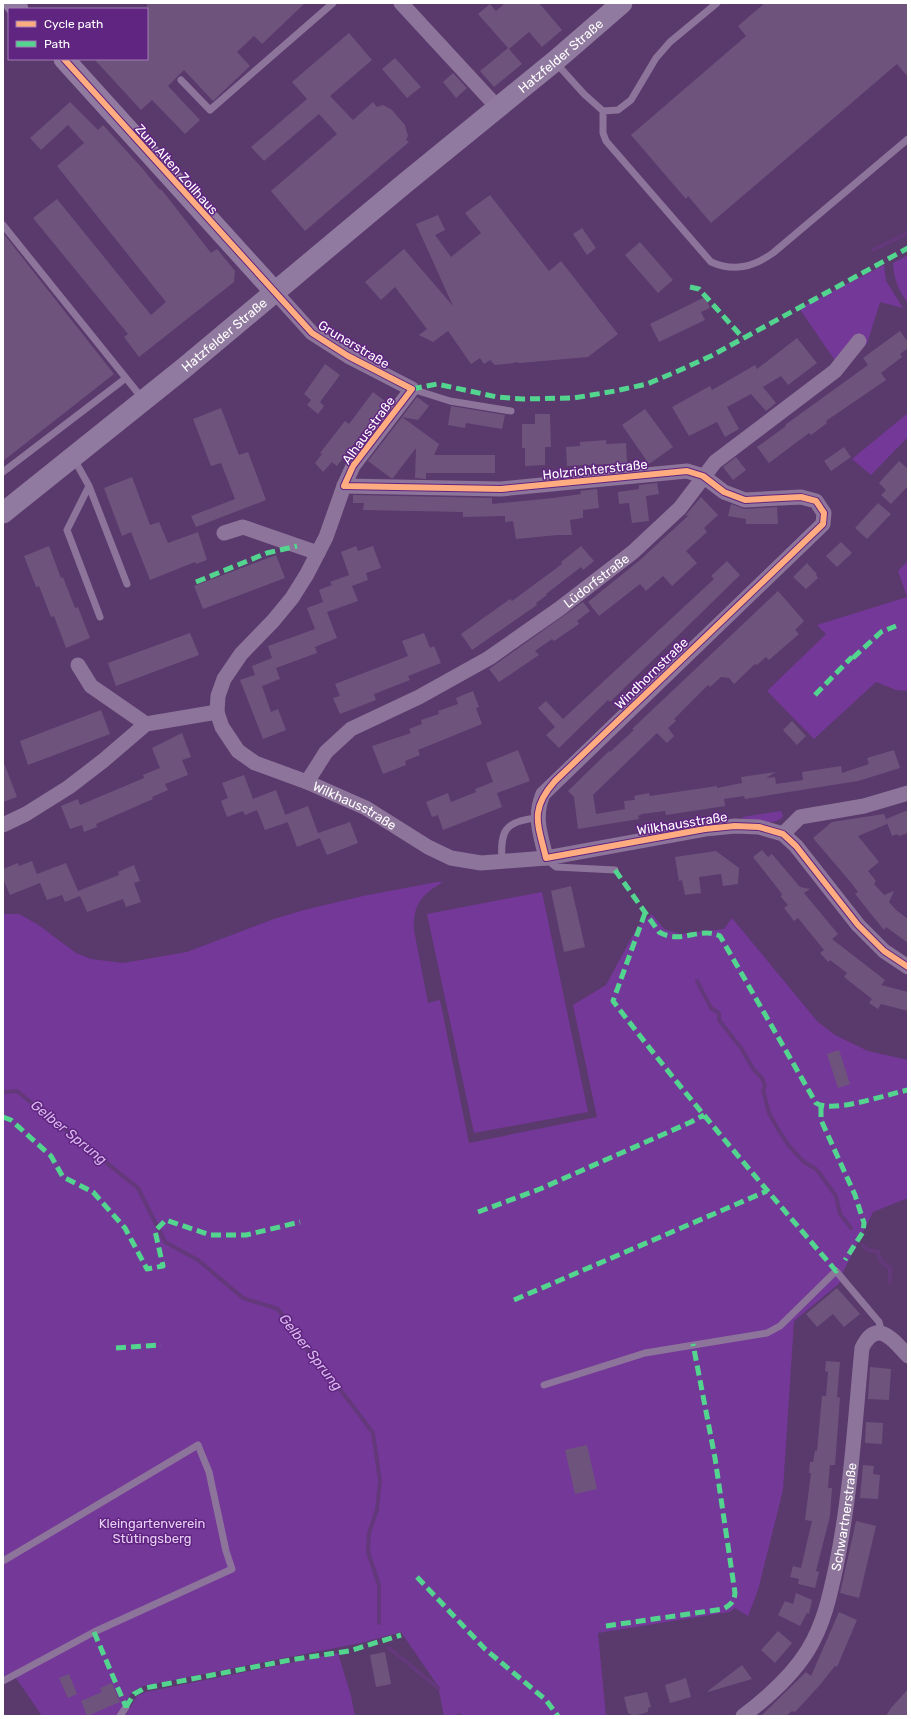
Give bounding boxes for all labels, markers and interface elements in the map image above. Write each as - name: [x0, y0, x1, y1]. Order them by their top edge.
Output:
- legend: [8, 8, 148, 60]
- street label: Hatzfelder Straße: [515, 16, 606, 96]
- text: Cycle path: [44, 17, 103, 31]
- text: Path: [44, 37, 70, 51]
- street label: Zum Alten Zollhaus: [132, 121, 221, 218]
- street label: Hatzfelder Straße: [179, 295, 270, 375]
- street label: Grunerstraße: [315, 317, 392, 372]
- street label: Alhausstraße: [339, 393, 398, 467]
- street label: Holzrichterstraße: [542, 457, 648, 482]
- street label: Lüdorfstraße: [561, 551, 632, 611]
- street label: Windhornstraße: [612, 635, 691, 712]
- street label: Wilkhausstraße: [310, 779, 399, 833]
- street label: Wilkhausstraße: [636, 809, 728, 838]
- water label: Gelber Sprung: [27, 1097, 110, 1168]
- water label: Gelber Sprung: [275, 1310, 346, 1394]
- street label: Schwartnerstraße: [828, 1462, 859, 1572]
- park label: Kleingartenverein Stütingsberg: [99, 1516, 205, 1547]

